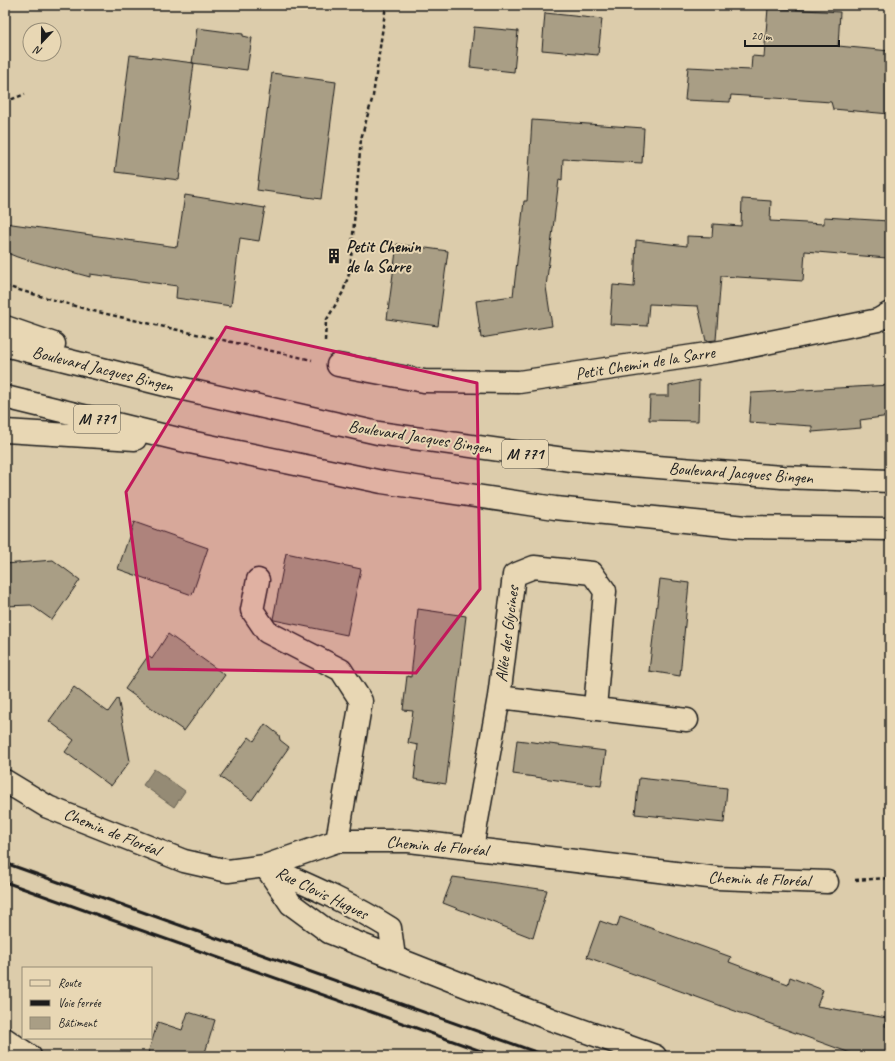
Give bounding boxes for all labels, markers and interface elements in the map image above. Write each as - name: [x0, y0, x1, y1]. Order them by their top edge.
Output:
- north arrow: [22, 22, 62, 62]
- scale bar: [745, 22, 839, 48]
- text: 20 m: [751, 28, 773, 44]
- text: N: [30, 43, 44, 59]
- place label: Petit Chemin de la Sarre: [346, 236, 422, 277]
- building icon: Petit Chemin de la Sarre: [325, 247, 343, 265]
- street label: Boulevard Jacques Bingen: [30, 341, 177, 397]
- street label: Petit Chemin de la Sarre: [574, 341, 718, 384]
- road number: M 771: [74, 405, 120, 433]
- street label: Boulevard Jacques Bingen: [347, 415, 494, 459]
- road number: M 771: [502, 440, 548, 468]
- street label: Boulevard Jacques Bingen: [668, 457, 815, 489]
- street label: Allée des Glycines: [491, 583, 524, 683]
- street label: Chemin de Floréal: [61, 803, 166, 862]
- street label: Chemin de Floréal: [385, 831, 492, 861]
- street label: Rue Clovis Hugues: [273, 862, 373, 925]
- street label: Chemin de Floréal: [708, 867, 813, 891]
- legend: [22, 967, 152, 1039]
- text: Route: [58, 975, 82, 991]
- text: Voie ferrée: [58, 995, 102, 1011]
- text: Bâtiment: [58, 1015, 97, 1031]

